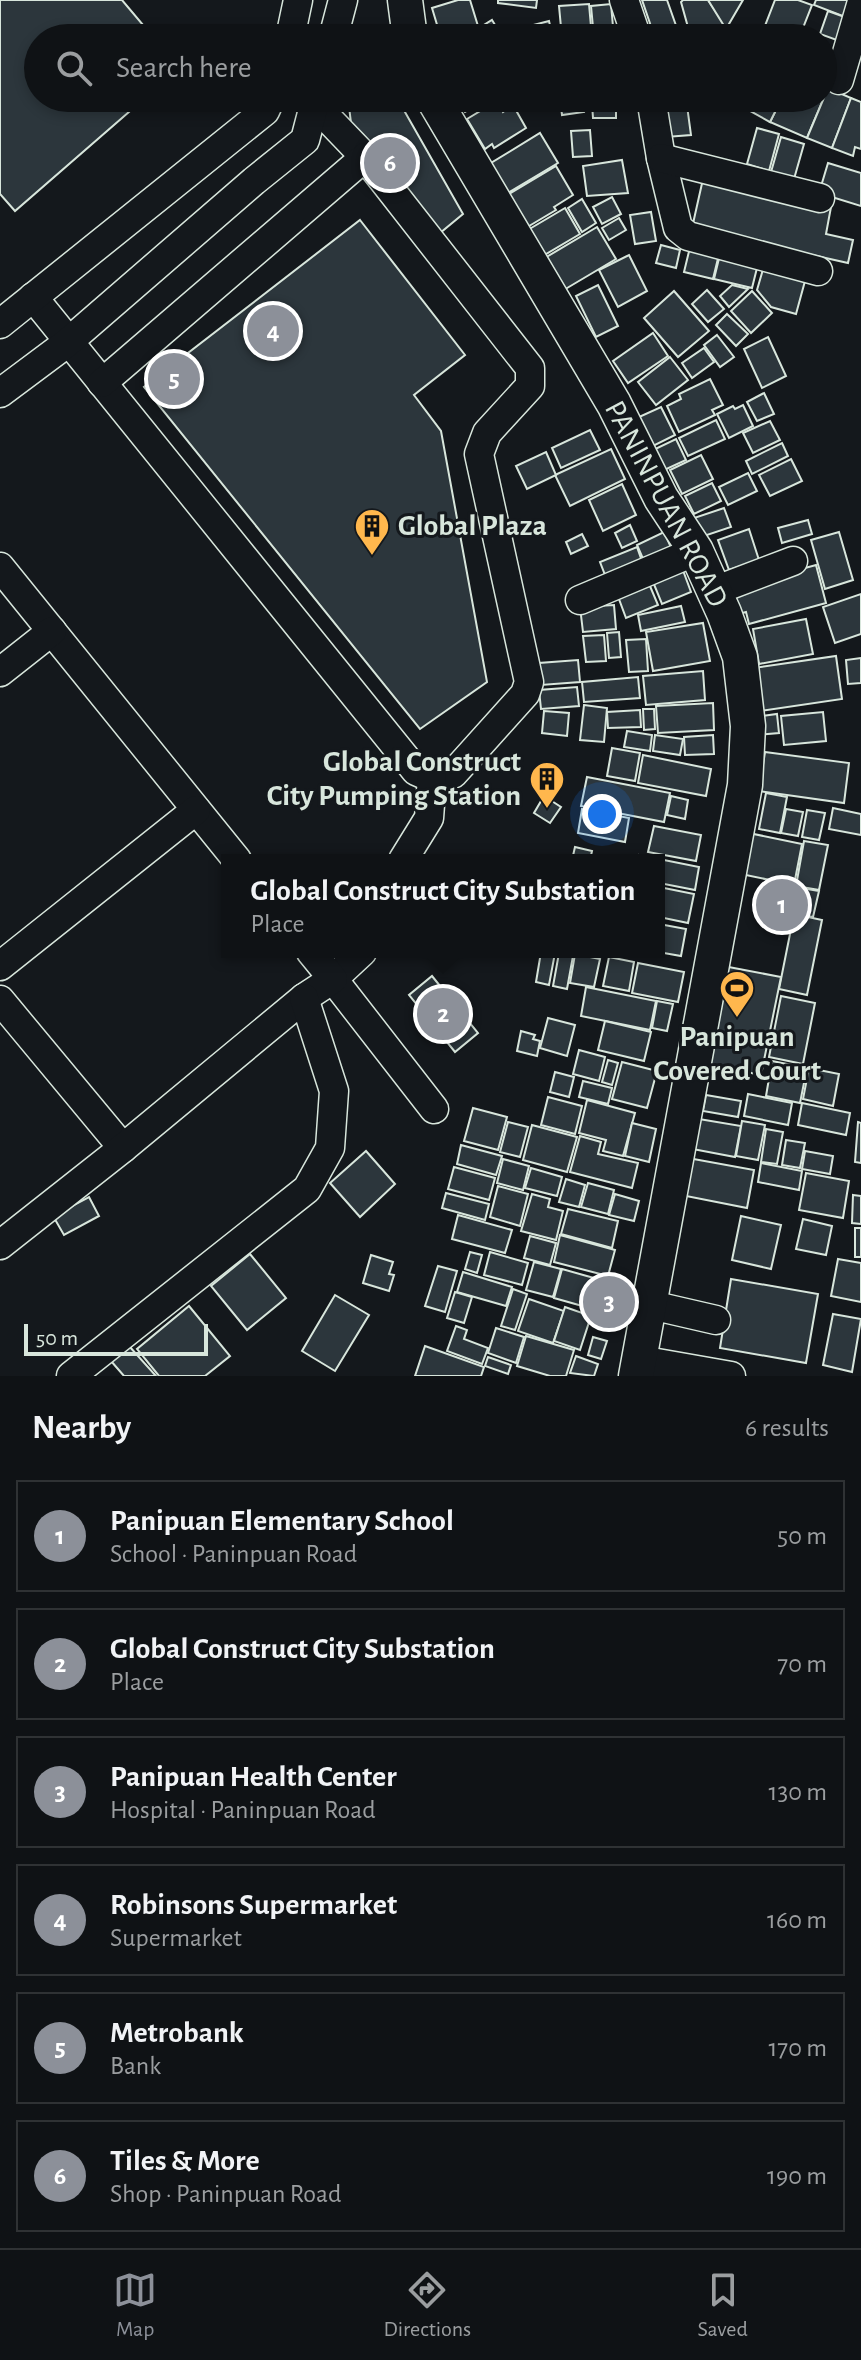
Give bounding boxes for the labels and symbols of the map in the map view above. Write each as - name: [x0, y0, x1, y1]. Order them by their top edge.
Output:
- pin: 6: [364, 133, 416, 193]
- pin: 4: [247, 301, 299, 361]
- pin: 5: [148, 349, 200, 409]
- street label: PANINPUAN ROAD: [599, 396, 733, 612]
- building icon: Global Plaza: [353, 507, 391, 557]
- place label: Global Plaza: [398, 511, 547, 541]
- place label: Global Construct City Pumping Station: [267, 747, 521, 811]
- building icon: Global Construct City Pumping Station: [528, 760, 566, 810]
- your location: [582, 794, 622, 834]
- pin: 1: [756, 875, 808, 935]
- sports icon: Panipuan Covered Court: [718, 969, 756, 1019]
- pin: 2: [417, 984, 469, 1044]
- place label: Panipuan Covered Court: [653, 1022, 821, 1086]
- pin: 3: [583, 1272, 635, 1332]
- scale bar: [24, 1320, 208, 1356]

